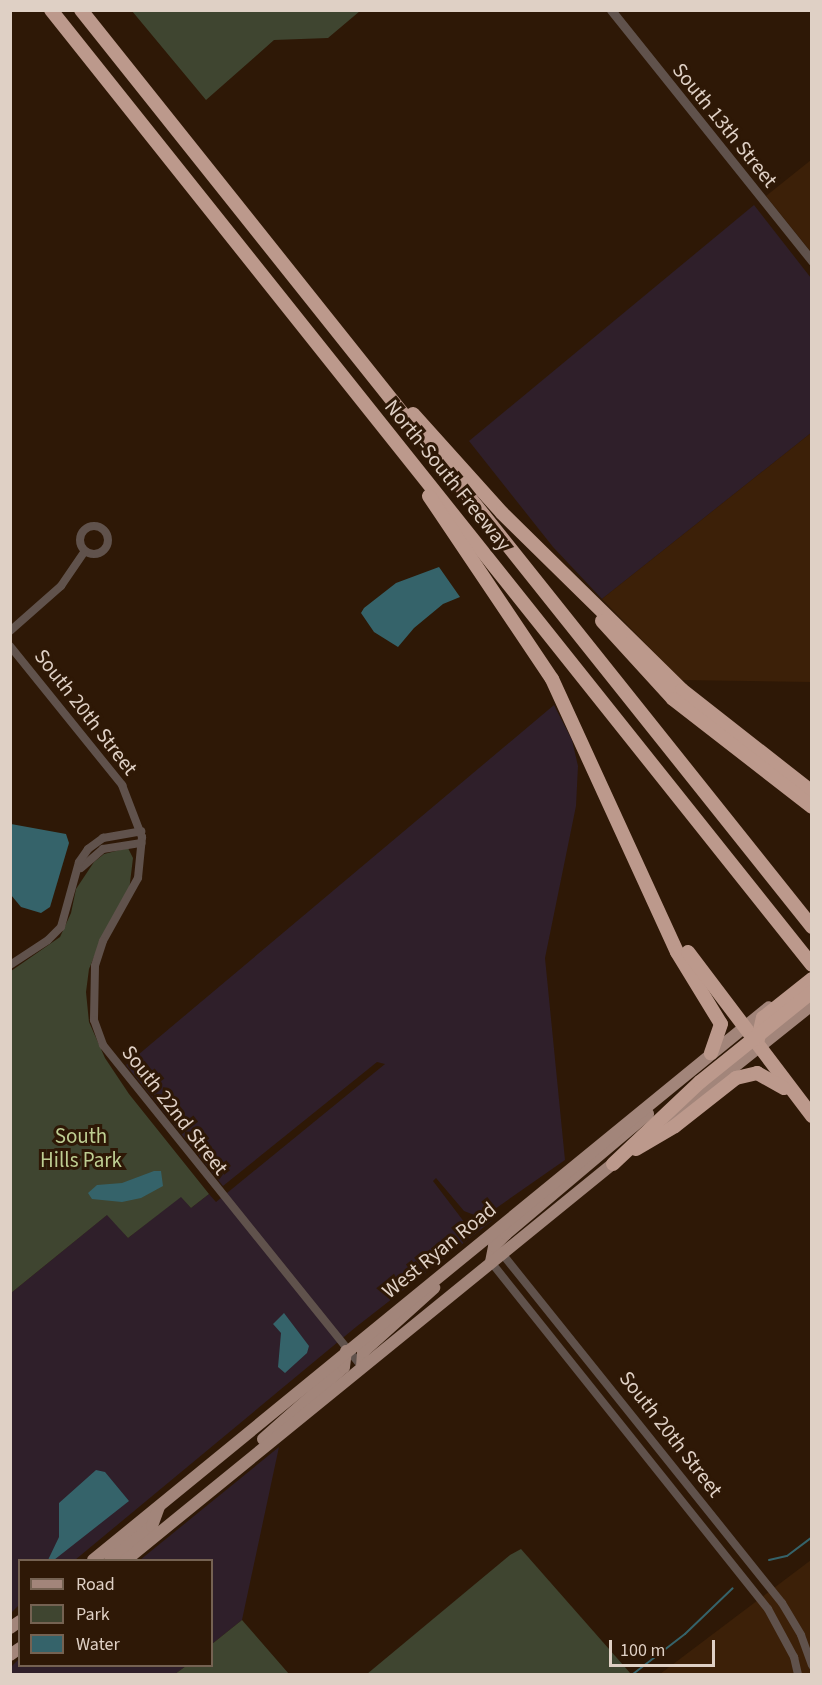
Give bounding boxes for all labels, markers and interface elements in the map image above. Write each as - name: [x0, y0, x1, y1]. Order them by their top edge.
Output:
- street label: South 13th Street: [667, 58, 783, 192]
- street label: North-South Freeway: [379, 394, 517, 556]
- street label: South 20th Street: [29, 644, 143, 780]
- street label: South 22nd Street: [117, 1040, 233, 1180]
- park label: South Hills Park: [40, 1123, 122, 1173]
- street label: West Ryan Road: [377, 1196, 501, 1304]
- street label: South 20th Street: [614, 1366, 728, 1502]
- legend: [18, 1559, 213, 1667]
- text: Road: [76, 1572, 115, 1597]
- text: Park: [76, 1602, 110, 1627]
- scale bar: [612, 1628, 718, 1666]
- text: Water: [76, 1632, 120, 1657]
- text: 100 m: [620, 1638, 665, 1663]

